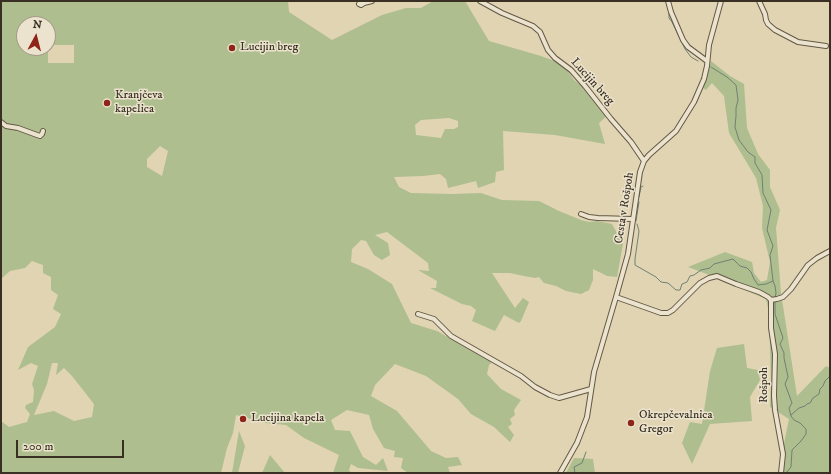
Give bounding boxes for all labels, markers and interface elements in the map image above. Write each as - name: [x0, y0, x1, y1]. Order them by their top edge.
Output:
- north arrow: [16, 16, 56, 56]
- text: N: [32, 18, 43, 33]
- place label: Lucijin breg: [240, 41, 298, 55]
- marker: Lucijin breg: [227, 43, 237, 53]
- street label: Lucijin breg: [567, 56, 617, 108]
- place label: Kranjčeva kapelica: [115, 89, 163, 117]
- marker: Kranjčeva kapelica: [102, 98, 112, 108]
- street label: Cesta v Rošpoh: [612, 171, 638, 245]
- street label: Rošpoh: [758, 367, 772, 403]
- place label: Okrepčevalnica Gregor: [639, 409, 713, 437]
- place label: Lucijina kapela: [251, 412, 324, 426]
- marker: Lucijina kapela: [238, 414, 248, 424]
- marker: Okrepčevalnica Gregor: [626, 418, 636, 428]
- scale bar: [18, 432, 126, 458]
- text: 200 m: [23, 439, 53, 454]

